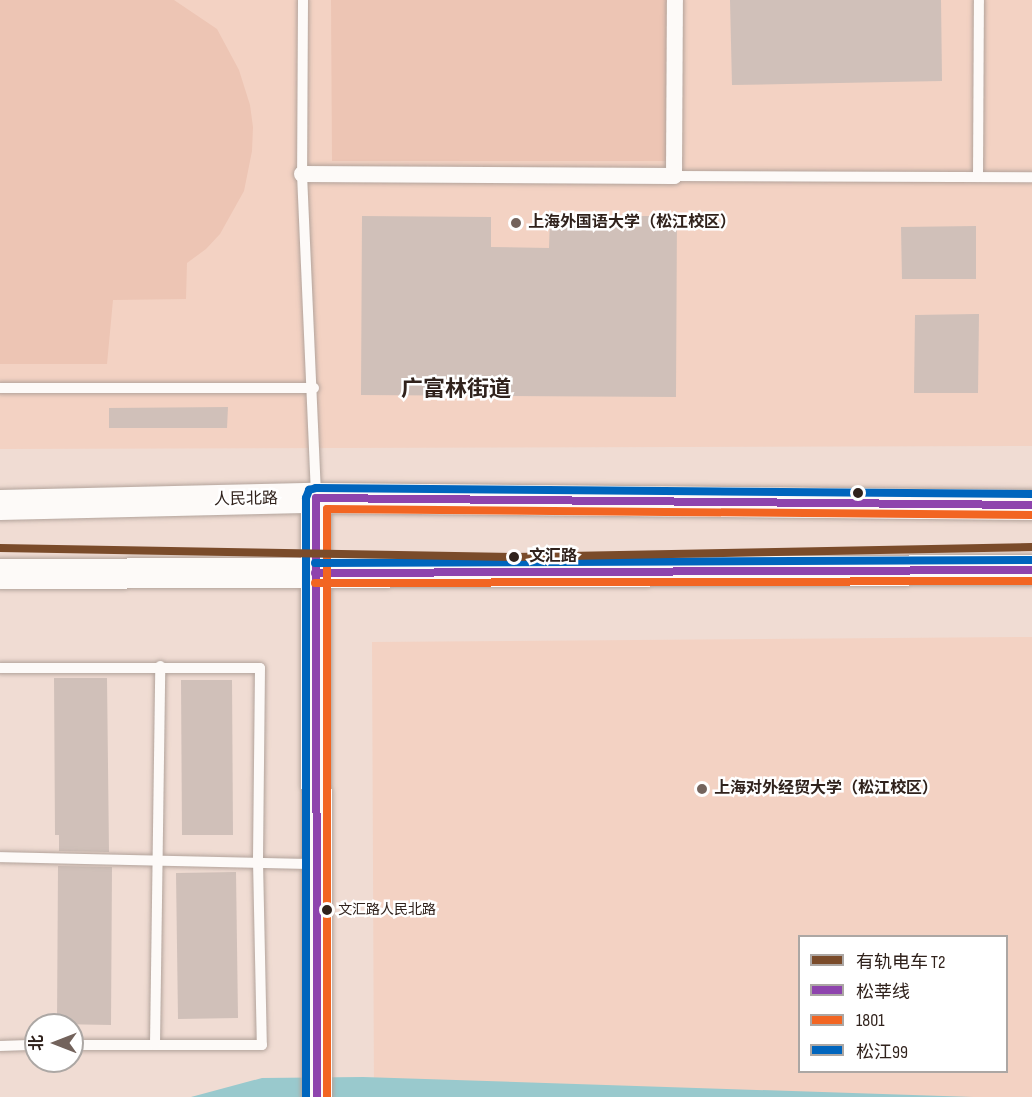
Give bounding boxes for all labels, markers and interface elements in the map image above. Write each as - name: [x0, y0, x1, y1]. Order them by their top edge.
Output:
- place label: 上海外国语大学（松江校区）: [528, 213, 736, 233]
- marker: 上海外国语大学（松江校区）: [509, 216, 523, 230]
- district label: 广富林街道: [401, 377, 511, 403]
- unlabelled marker: [852, 487, 864, 499]
- street label: 人民北路: [214, 490, 278, 510]
- marker: 文汇路: [504, 547, 524, 567]
- place label: 文汇路: [529, 547, 577, 567]
- place label: 上海对外经贸大学（松江校区）: [714, 779, 938, 799]
- marker: 上海对外经贸大学（松江校区）: [695, 782, 709, 796]
- place label: 文汇路人民北路: [338, 902, 436, 918]
- marker: 文汇路人民北路: [321, 904, 333, 916]
- legend: [798, 935, 1008, 1073]
- text: 有轨电车 T2: [856, 952, 945, 973]
- text: 松莘线: [856, 982, 910, 1003]
- text: 1801: [856, 1010, 885, 1031]
- north arrow: [24, 1013, 84, 1073]
- text: 北: [28, 1035, 47, 1051]
- text: 松江99: [856, 1042, 908, 1063]

